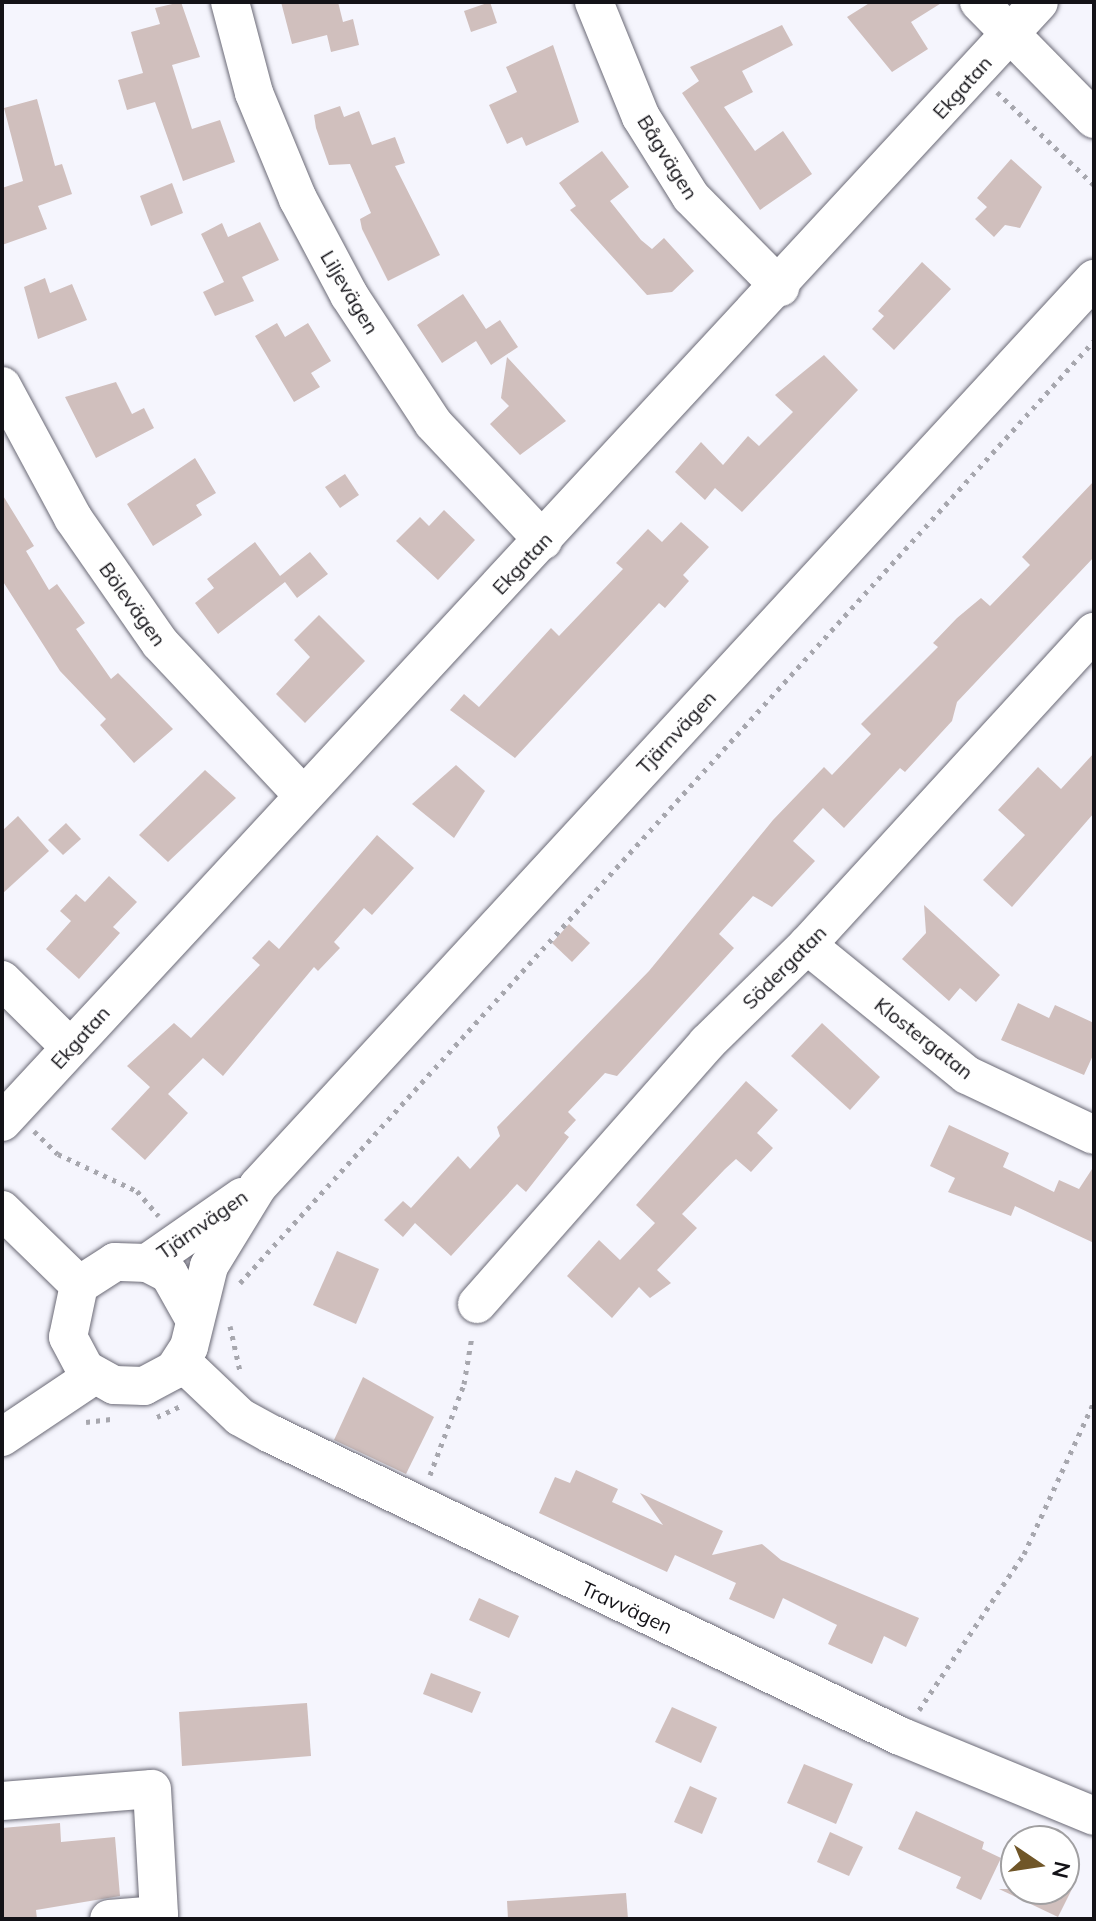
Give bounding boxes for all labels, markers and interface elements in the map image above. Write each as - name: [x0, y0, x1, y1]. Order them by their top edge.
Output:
- street label: Ekgatan: [927, 51, 997, 123]
- street label: Bågvägen: [633, 110, 703, 204]
- street label: Liljevägen: [316, 246, 384, 338]
- street label: Ekgatan: [487, 527, 557, 599]
- street label: Bölevägen: [95, 557, 171, 651]
- street label: Tjärnvägen: [631, 685, 721, 779]
- street label: Södergatan: [737, 920, 831, 1014]
- street label: Klostergatan: [870, 992, 978, 1084]
- street label: Ekgatan: [45, 1001, 115, 1073]
- street label: Tjärnvägen: [152, 1184, 252, 1264]
- street label: Travvägen: [578, 1575, 676, 1639]
- north arrow: [1000, 1825, 1080, 1905]
- text: N: [1046, 1859, 1077, 1881]

